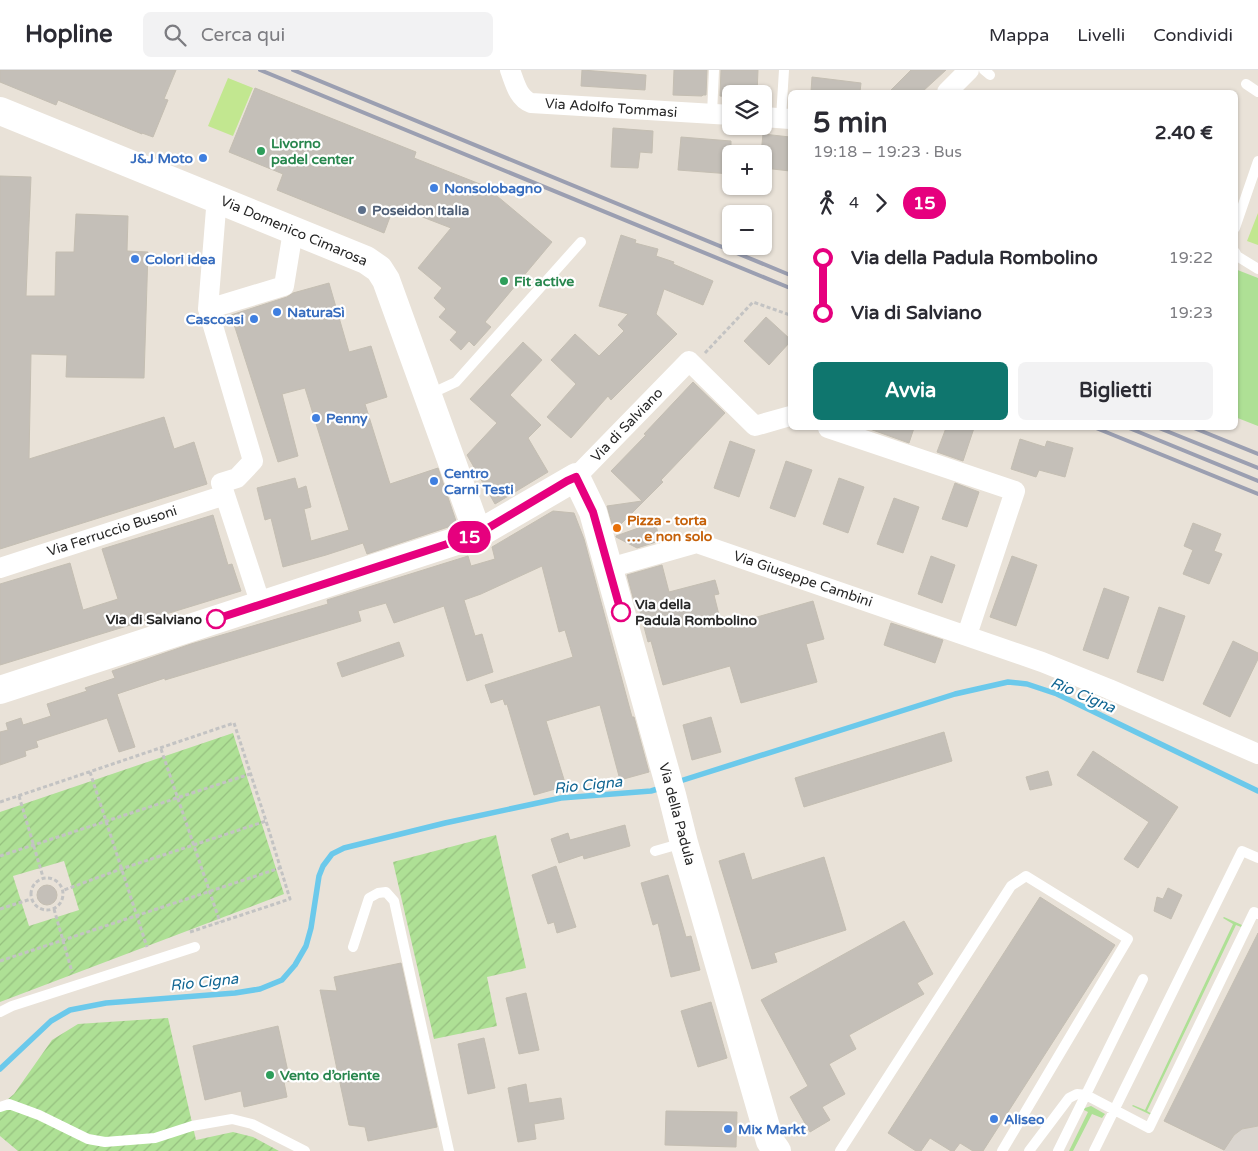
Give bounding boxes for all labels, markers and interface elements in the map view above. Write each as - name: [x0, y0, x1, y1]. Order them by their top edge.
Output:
- search box: [143, 12, 493, 57]
- text: Hopline: [25, 20, 113, 49]
- icon: search: [161, 21, 189, 49]
- text: Cerca qui: [201, 24, 285, 46]
- text: Mappa: [989, 24, 1049, 46]
- text: Livelli: [1077, 24, 1125, 46]
- text: Condividi: [1153, 24, 1233, 46]
- map controls: [722, 85, 772, 255]
- button: layers: [722, 85, 772, 135]
- street label: Via Adolfo Tommasi: [544, 95, 678, 121]
- text: 5 min: [813, 106, 888, 140]
- text: 2.40 €: [1155, 122, 1213, 144]
- place label: Livorno padel center: [271, 135, 354, 168]
- text: 19:18 – 19:23 · Bus: [813, 142, 962, 162]
- marker: Livorno padel center: [255, 145, 267, 157]
- button: +: [722, 145, 772, 195]
- place label: J&J Moto: [130, 150, 193, 167]
- marker: J&J Moto: [197, 152, 209, 164]
- place label: Nonsolobagno: [444, 180, 542, 197]
- marker: Nonsolobagno: [428, 182, 440, 194]
- icon: walk: [813, 189, 841, 217]
- icon: forward: [867, 189, 895, 217]
- street label: Via Domenico Cimarosa: [218, 192, 370, 270]
- text: 15: [913, 192, 936, 214]
- text: 4: [849, 193, 859, 213]
- place label: Poseidon Italia: [372, 202, 469, 219]
- marker: Poseidon Italia: [356, 204, 368, 216]
- button: −: [722, 205, 772, 255]
- text: Via della Padula Rombolino: [851, 247, 1098, 269]
- text: 19:22: [1169, 248, 1213, 268]
- place label: Colori idea: [145, 251, 216, 268]
- marker: Colori idea: [129, 253, 141, 265]
- place label: Fit active: [514, 273, 574, 290]
- marker: Fit active: [498, 275, 510, 287]
- text: Via di Salviano: [851, 302, 982, 324]
- text: 19:23: [1169, 303, 1213, 323]
- place label: NaturaSì: [287, 304, 345, 321]
- marker: NaturaSì: [271, 306, 283, 318]
- place label: Cascoasi: [186, 311, 244, 328]
- marker: Cascoasi: [248, 313, 260, 325]
- button: Avvia: [813, 362, 1008, 420]
- button: Biglietti: [1018, 362, 1213, 420]
- street label: Via di Salviano: [587, 384, 667, 466]
- place label: Penny: [326, 410, 368, 427]
- marker: Penny: [310, 412, 322, 424]
- place label: Centro Carni Testi: [444, 465, 514, 498]
- marker: Centro Carni Testi: [428, 475, 440, 487]
- street label: Via Ferruccio Busoni: [45, 502, 179, 560]
- place label: Pizza - torta … e non solo: [627, 512, 713, 545]
- line badge: 15: [446, 521, 492, 553]
- marker: Pizza - torta … e non solo: [611, 522, 623, 534]
- text: 15: [458, 526, 480, 548]
- street label: Via Giuseppe Cambini: [731, 547, 875, 611]
- place label: Via della Padula Rombolino: [635, 596, 757, 629]
- marker: Via della Padula Rombolino: [611, 602, 631, 622]
- marker: Via di Salviano: [206, 609, 226, 629]
- place label: Via di Salviano: [106, 611, 202, 628]
- water label: Rio Cigna: [1048, 673, 1119, 717]
- street label: Via della Padula: [655, 761, 699, 867]
- water label: Rio Cigna: [553, 772, 624, 798]
- water label: Rio Cigna: [169, 969, 240, 995]
- place label: Vento d’oriente: [280, 1067, 380, 1084]
- marker: Vento d’oriente: [264, 1069, 276, 1081]
- place label: Aliseo: [1004, 1111, 1045, 1128]
- marker: Aliseo: [988, 1113, 1000, 1125]
- place label: Mix Markt: [738, 1121, 806, 1138]
- marker: Mix Markt: [722, 1123, 734, 1135]

